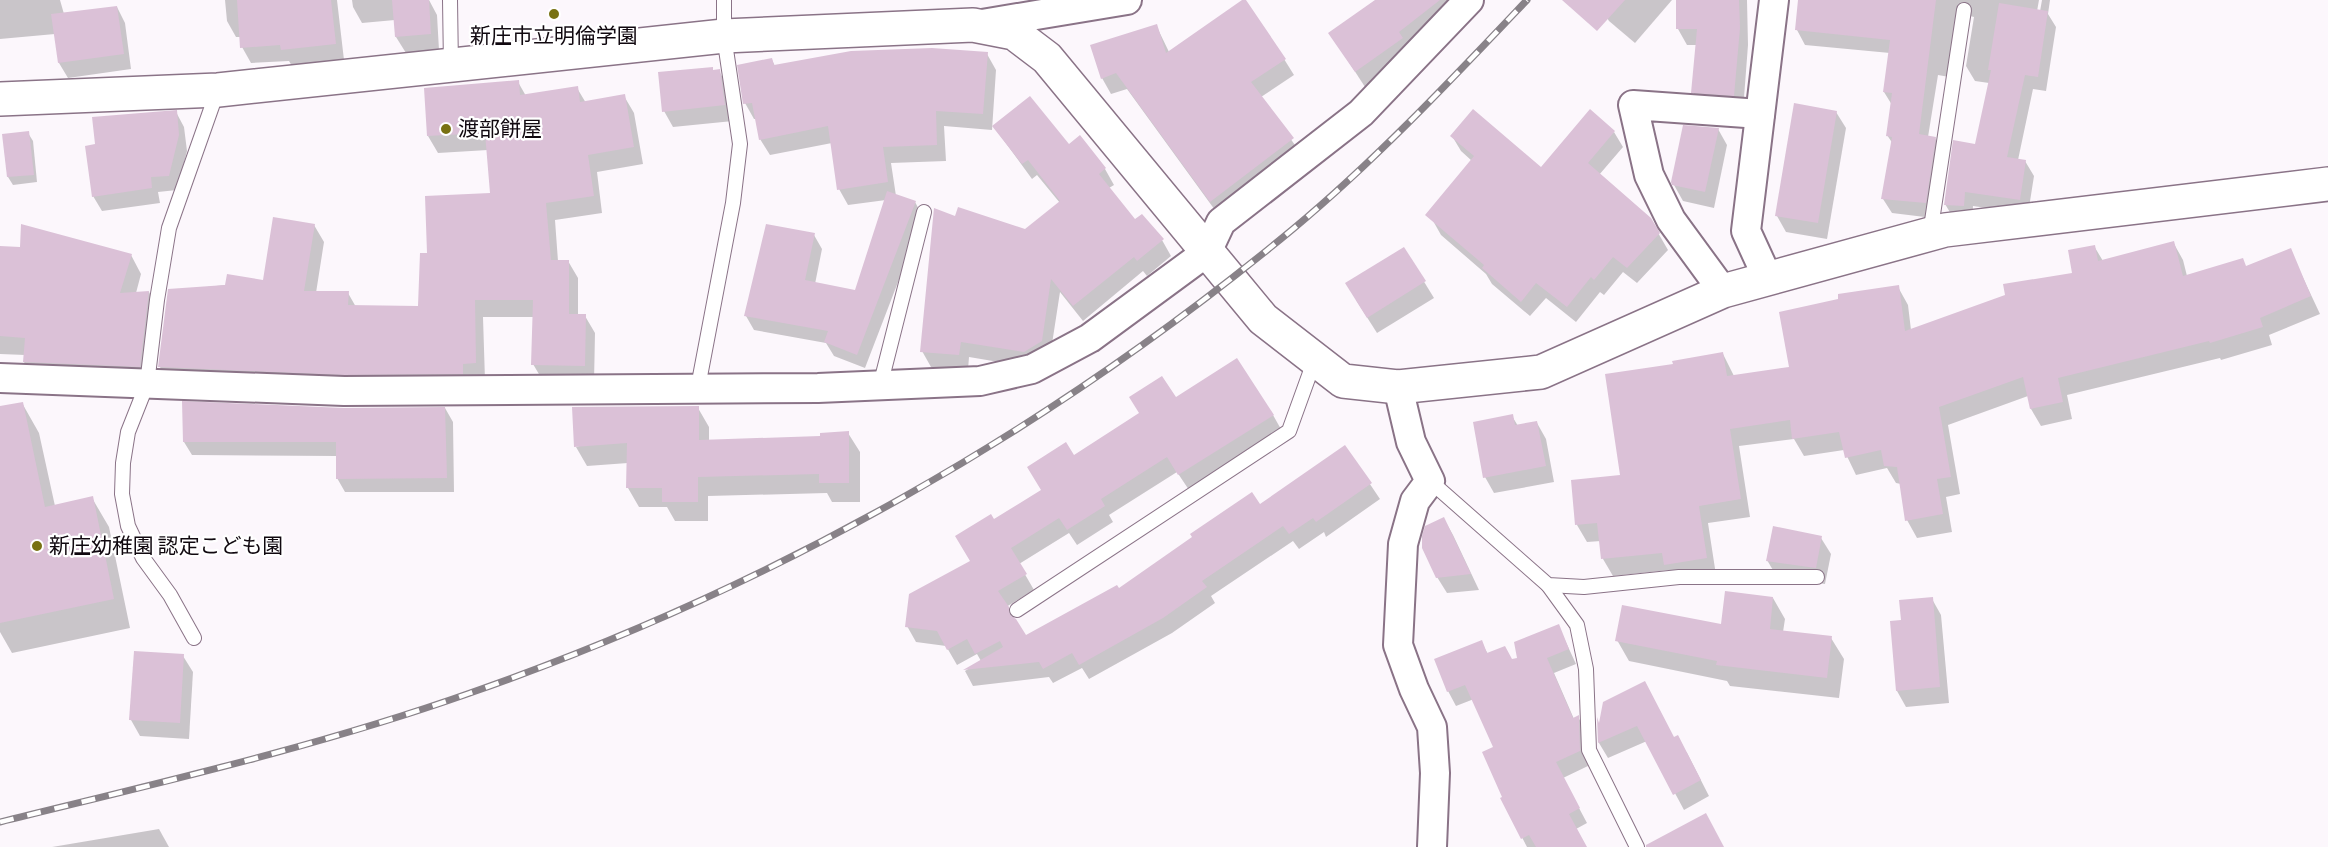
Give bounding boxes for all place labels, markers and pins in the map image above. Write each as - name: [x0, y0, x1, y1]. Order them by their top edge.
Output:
- marker: 新庄市立明倫学園: [547, 7, 561, 21]
- place label: 新庄市立明倫学園: [470, 25, 638, 47]
- place label: 渡部餅屋: [458, 118, 542, 140]
- marker: 渡部餅屋: [439, 122, 453, 136]
- place label: 新庄幼稚園 認定こども園: [49, 535, 283, 557]
- marker: 新庄幼稚園 認定こども園: [30, 539, 44, 553]

